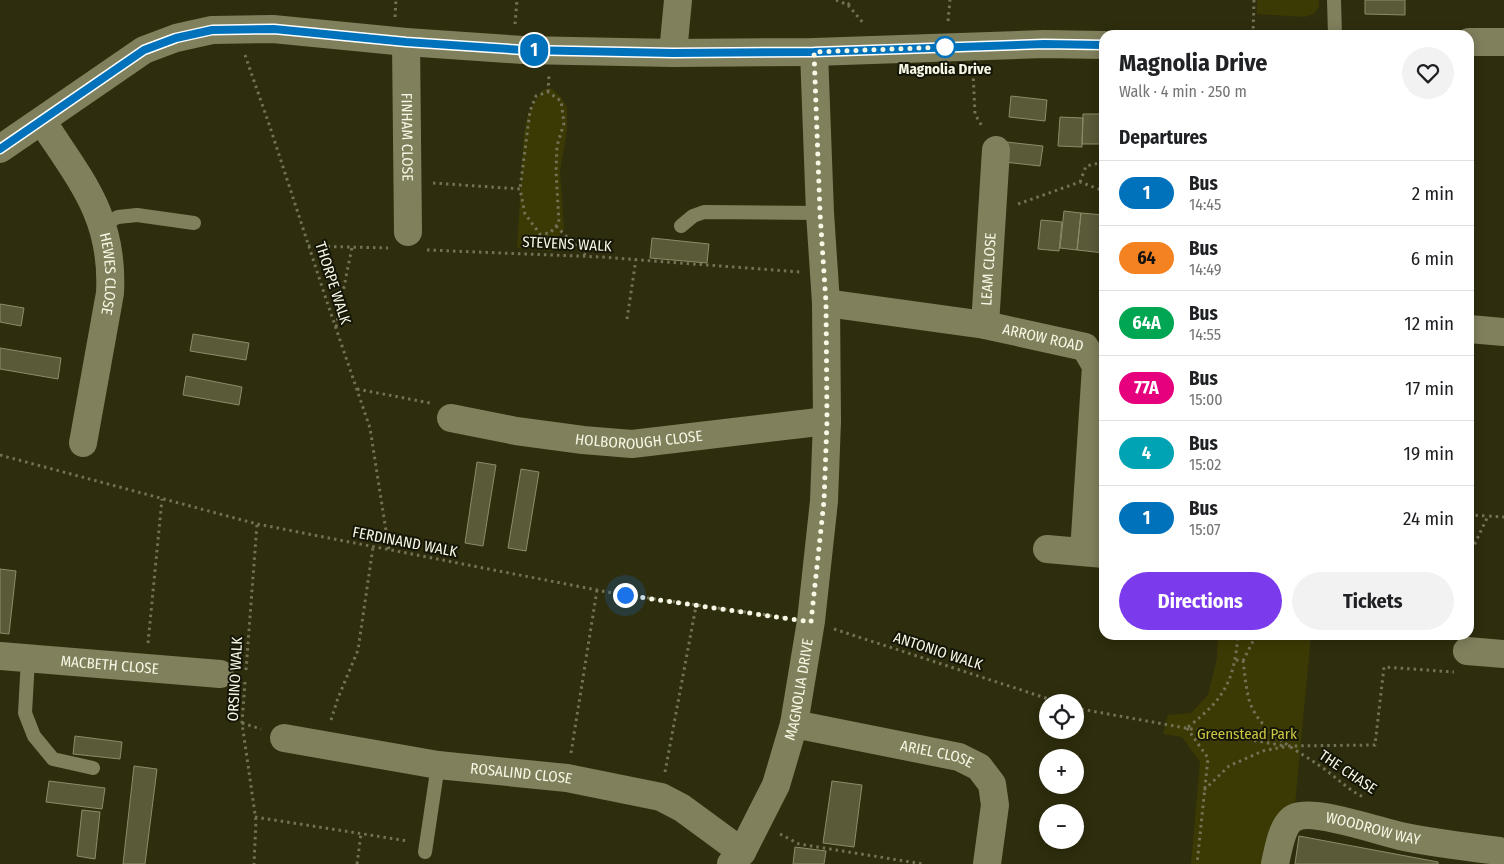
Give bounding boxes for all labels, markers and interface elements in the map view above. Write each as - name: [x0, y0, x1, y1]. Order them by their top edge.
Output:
- line badge: 1: [518, 34, 550, 66]
- marker: Magnolia Drive: [934, 36, 956, 58]
- text: 1: [530, 39, 538, 61]
- button: heart: [1402, 47, 1454, 99]
- text: Magnolia Drive: [1119, 49, 1268, 77]
- place label: Magnolia Drive: [899, 60, 992, 78]
- text: Walk · 4 min · 250 m: [1119, 82, 1247, 101]
- street label: FINHAM CLOSE: [398, 93, 416, 181]
- text: Departures: [1119, 126, 1207, 149]
- text: Bus: [1189, 172, 1218, 195]
- text: 1: [1143, 182, 1150, 204]
- text: 2 min: [1412, 182, 1454, 205]
- text: 14:45: [1189, 195, 1221, 214]
- street label: HEWES CLOSE: [96, 231, 119, 316]
- street label: LEAM CLOSE: [977, 232, 1000, 306]
- street label: STEVENS WALK: [522, 233, 612, 255]
- text: Bus: [1189, 237, 1218, 260]
- street label: THORPE WALK: [311, 239, 355, 327]
- text: 64: [1137, 247, 1156, 269]
- text: 6 min: [1411, 247, 1454, 270]
- text: 14:49: [1189, 260, 1222, 279]
- text: Bus: [1189, 302, 1218, 325]
- text: 64A: [1132, 312, 1161, 334]
- text: 12 min: [1404, 312, 1454, 335]
- street label: ARROW ROAD: [1001, 320, 1085, 355]
- text: 14:55: [1189, 325, 1221, 344]
- text: Bus: [1189, 367, 1218, 390]
- text: 77A: [1134, 377, 1159, 399]
- text: 17 min: [1405, 377, 1454, 400]
- text: 15:00: [1189, 390, 1223, 409]
- street label: HOLBOROUGH CLOSE: [574, 427, 703, 453]
- text: Bus: [1189, 432, 1218, 455]
- text: 4: [1142, 442, 1151, 464]
- text: 19 min: [1403, 442, 1454, 465]
- text: 15:02: [1189, 455, 1221, 474]
- text: Bus: [1189, 497, 1218, 520]
- text: 1: [1143, 507, 1150, 529]
- text: 24 min: [1403, 507, 1454, 530]
- text: 15:07: [1189, 520, 1221, 539]
- street label: FERDINAND WALK: [351, 523, 459, 561]
- button: Directions: [1119, 572, 1282, 630]
- button: Tickets: [1292, 572, 1454, 630]
- your location: [613, 583, 638, 608]
- street label: ANTONIO WALK: [891, 628, 985, 674]
- street label: ORSINO WALK: [224, 636, 246, 722]
- street label: MAGNOLIA DRIVE: [781, 637, 817, 742]
- street label: MACBETH CLOSE: [60, 652, 159, 678]
- map controls: [1039, 694, 1084, 849]
- button: locate: [1039, 694, 1084, 739]
- park label: Greenstead Park: [1197, 725, 1297, 743]
- street label: ARIEL CLOSE: [899, 736, 977, 772]
- street label: THE CHASE: [1316, 746, 1380, 798]
- button: +: [1039, 749, 1084, 794]
- street label: ROSALIND CLOSE: [469, 759, 574, 788]
- button: −: [1039, 804, 1084, 849]
- street label: WOODROW WAY: [1324, 808, 1422, 849]

